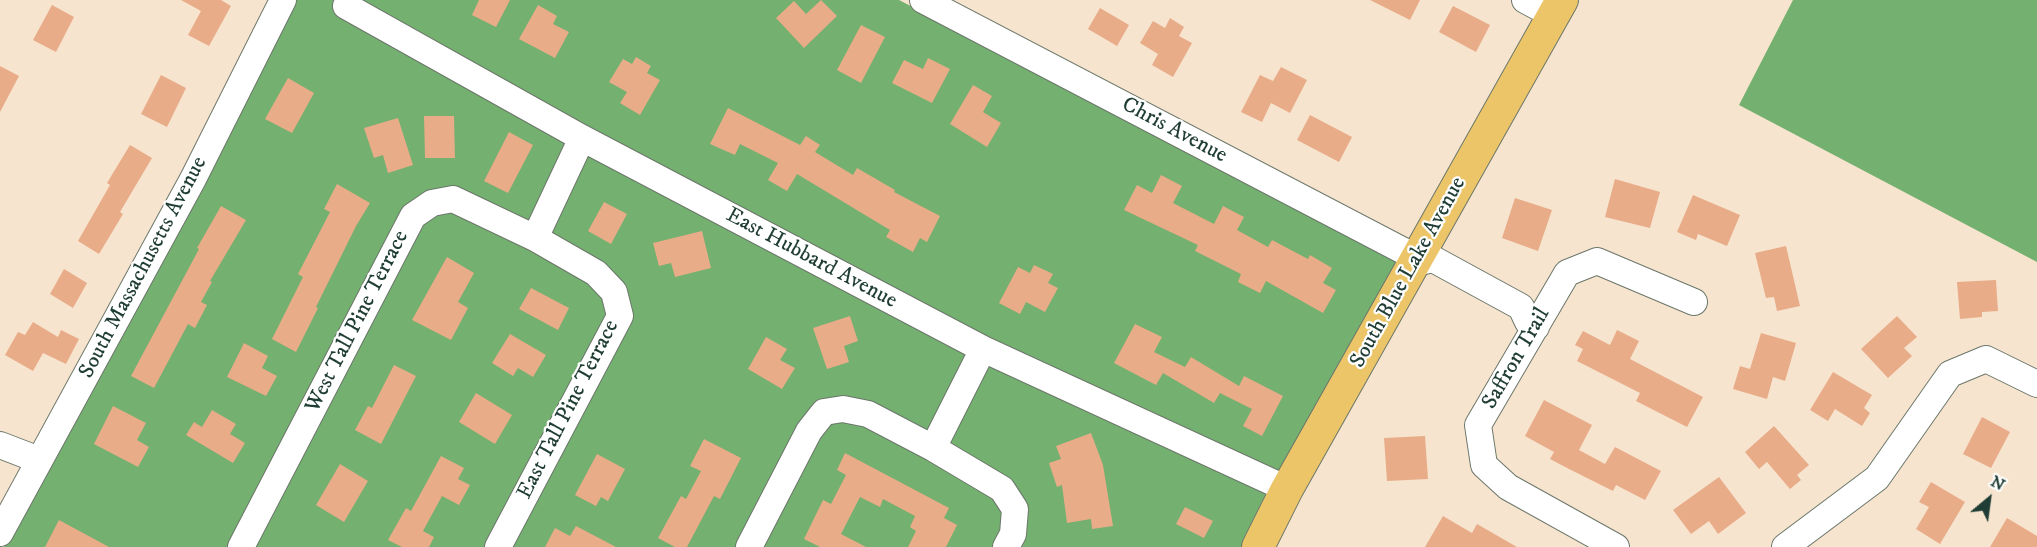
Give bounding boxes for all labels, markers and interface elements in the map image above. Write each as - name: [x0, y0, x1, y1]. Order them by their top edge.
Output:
- street label: Chris Avenue: [1117, 92, 1231, 170]
- street label: South Massachusetts Avenue: [74, 153, 214, 383]
- street label: South Blue Lake Avenue: [1346, 173, 1472, 373]
- street label: East Hubbard Avenue: [721, 203, 901, 315]
- street label: West Tall Pine Terrace: [301, 227, 415, 417]
- street label: Saffron Trail: [1477, 304, 1557, 414]
- street label: East Tall Pine Terrace: [512, 316, 626, 504]
- north arrow: [1959, 469, 2019, 529]
- text: N: [1987, 471, 2008, 495]

